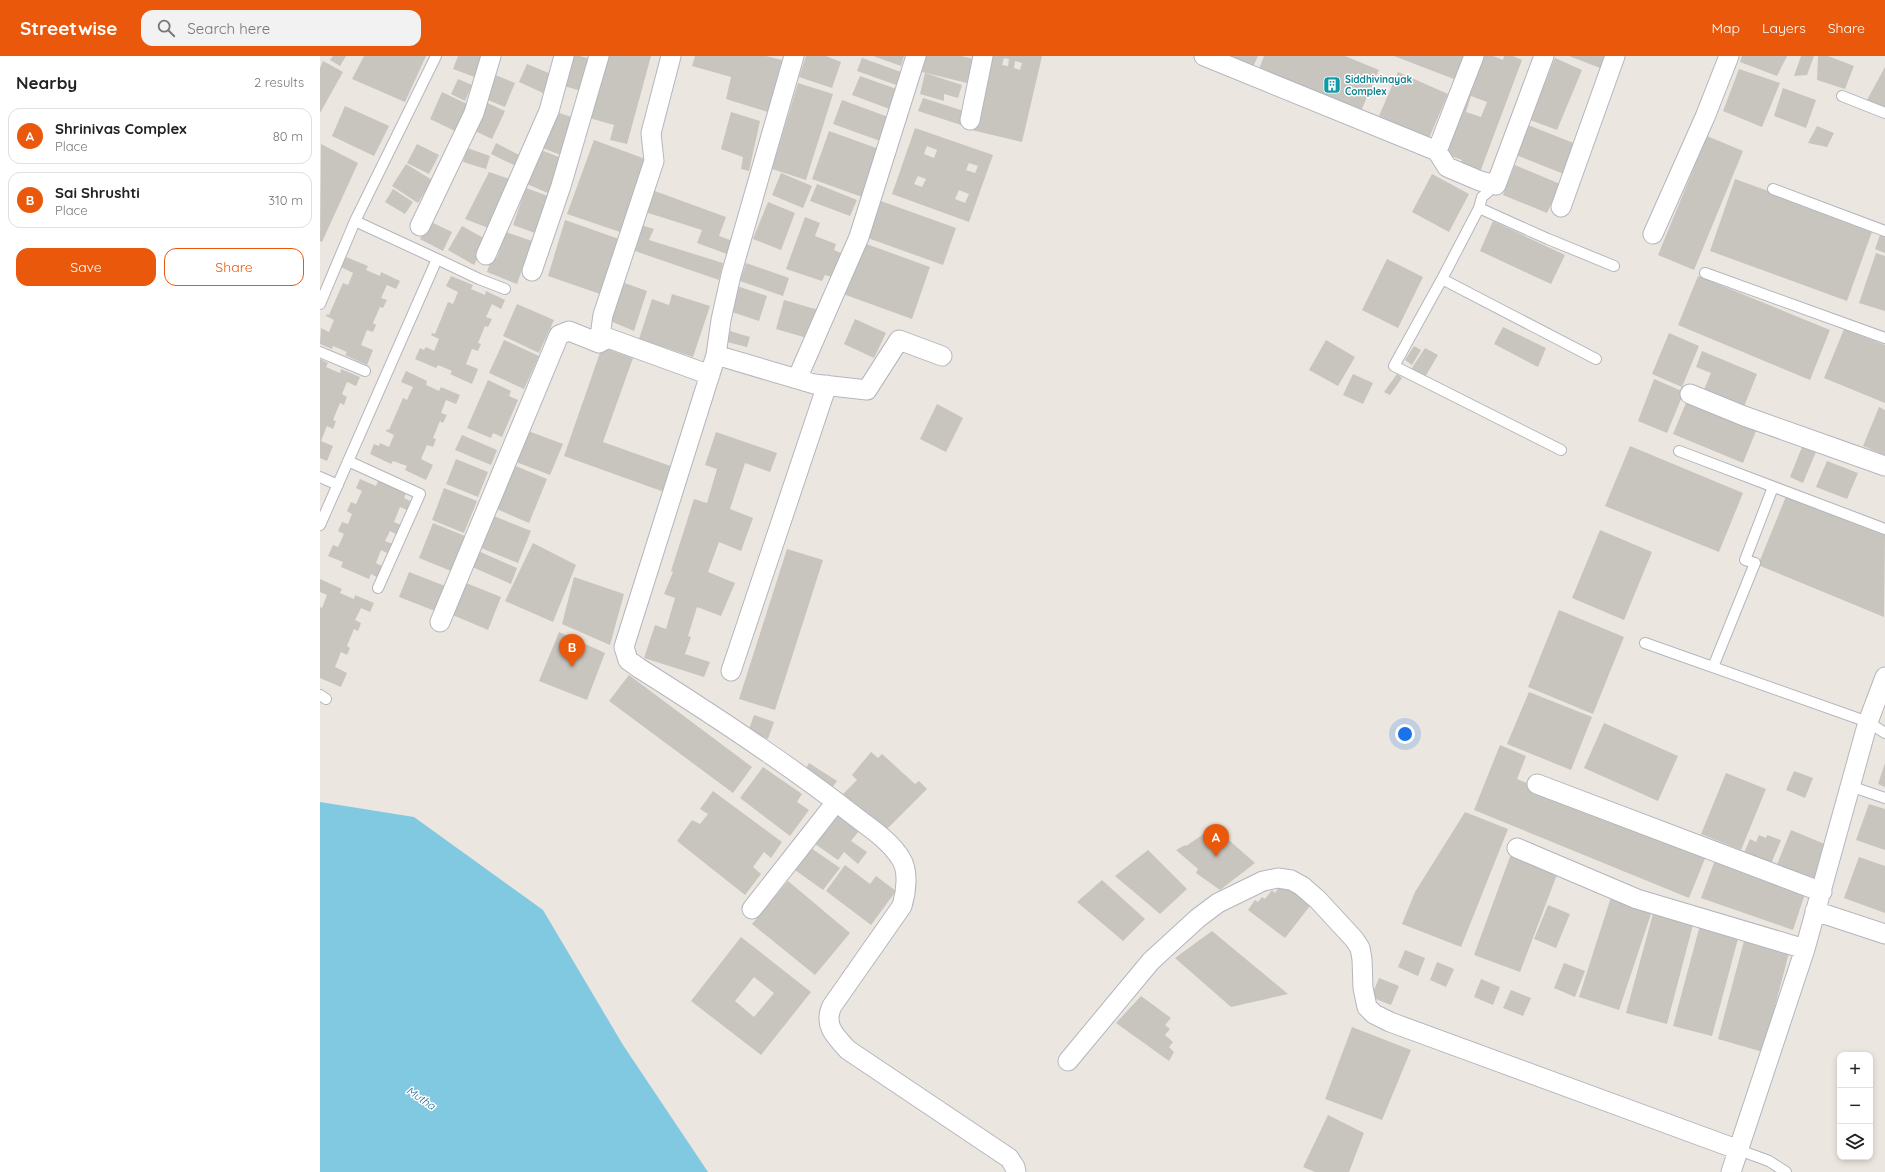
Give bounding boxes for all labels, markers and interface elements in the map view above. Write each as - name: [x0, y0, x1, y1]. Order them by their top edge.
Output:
- search box: [141, 10, 421, 46]
- text: Streetwise: [20, 16, 117, 40]
- icon: search: [155, 17, 177, 39]
- text: Search here: [187, 19, 270, 38]
- text: Map: [1711, 19, 1740, 37]
- text: Layers: [1762, 19, 1806, 37]
- text: Share: [1828, 19, 1865, 37]
- text: Nearby: [16, 72, 77, 93]
- place label: Siddhivinayak Complex: [1345, 73, 1412, 98]
- text: 2 results: [254, 74, 304, 90]
- building icon: Siddhivinayak Complex: [1322, 75, 1342, 95]
- text: Shrinivas Complex: [55, 119, 187, 138]
- text: A: [26, 128, 34, 144]
- text: 80 m: [273, 128, 303, 144]
- text: Place: [55, 138, 88, 154]
- text: Sai Shrushti: [55, 183, 140, 202]
- text: B: [26, 192, 34, 208]
- text: 310 m: [268, 192, 303, 208]
- text: Place: [55, 202, 88, 218]
- button: Save: [16, 248, 156, 286]
- button: Share: [164, 248, 304, 286]
- pin: B: [559, 634, 585, 667]
- your location: [1395, 724, 1415, 744]
- pin: A: [1203, 824, 1229, 857]
- map controls: [1837, 1052, 1873, 1160]
- button: +: [1837, 1052, 1873, 1088]
- water label: Mutha: [404, 1083, 439, 1113]
- button: −: [1837, 1088, 1873, 1124]
- button: layers: [1837, 1124, 1873, 1160]

